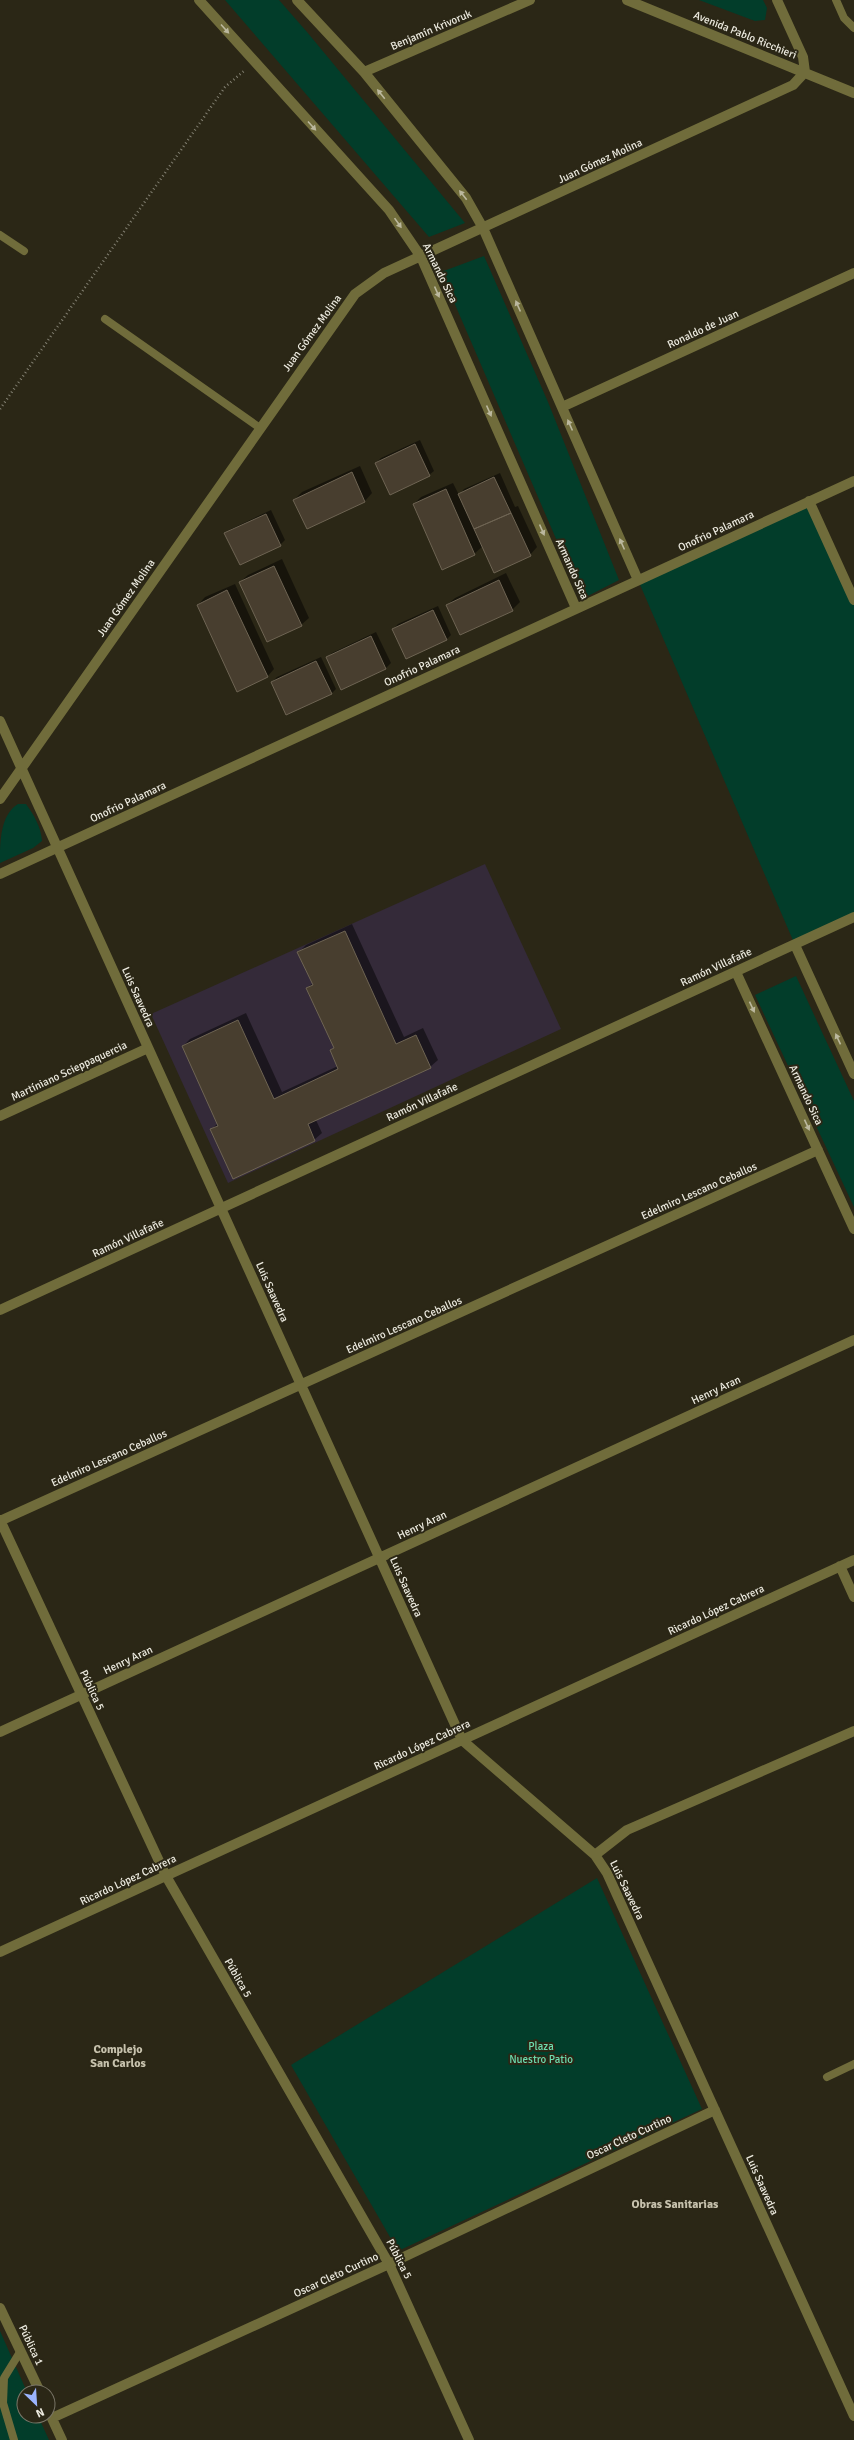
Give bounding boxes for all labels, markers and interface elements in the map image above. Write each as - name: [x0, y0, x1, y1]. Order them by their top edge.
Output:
- street label: Benjamín Krivoruk: [389, 7, 474, 53]
- street label: Avenida Pablo Ricchieri: [692, 8, 798, 62]
- one-way arrow: [221, 24, 230, 34]
- one-way arrow: [377, 88, 386, 99]
- one-way arrow: [308, 120, 317, 131]
- street label: Juan Gómez Molina: [556, 136, 645, 186]
- one-way arrow: [459, 189, 467, 200]
- one-way arrow: [394, 218, 402, 229]
- street label: Armando Sica: [420, 241, 460, 305]
- one-way arrow: [434, 287, 440, 298]
- street label: Juan Gómez Molina: [280, 292, 344, 374]
- one-way arrow: [515, 301, 521, 312]
- street label: Ronaldo de Juan: [665, 307, 741, 351]
- one-way arrow: [486, 406, 492, 417]
- one-way arrow: [567, 419, 573, 431]
- street label: Onofrio Palamara: [676, 508, 756, 554]
- one-way arrow: [539, 524, 545, 536]
- street label: Armando Sica: [553, 537, 591, 602]
- one-way arrow: [619, 538, 625, 550]
- street label: Juan Gómez Molina: [94, 556, 158, 639]
- street label: Onofrio Palamara: [382, 643, 462, 689]
- street label: Onofrio Palamara: [88, 779, 168, 825]
- street label: Ramón Villafañe: [678, 945, 754, 989]
- street label: Luis Saavedra: [119, 965, 157, 1029]
- one-way arrow: [749, 1001, 755, 1013]
- one-way arrow: [835, 1033, 841, 1044]
- street label: Martíniano Scieppaquercia: [9, 1038, 129, 1104]
- street label: Armando Sica: [786, 1063, 826, 1128]
- street label: Ramón Villafañe: [384, 1080, 460, 1124]
- one-way arrow: [804, 1119, 810, 1131]
- street label: Edelmiro Lescano Ceballos: [639, 1160, 759, 1222]
- street label: Ramón Villafañe: [90, 1216, 166, 1260]
- street label: Luis Saavedra: [253, 1260, 291, 1324]
- street label: Edelmiro Lescano Ceballos: [344, 1294, 464, 1356]
- street label: Henry Aran: [689, 1373, 743, 1407]
- street label: Edelmiro Lescano Ceballos: [49, 1427, 169, 1489]
- street label: Henry Aran: [395, 1508, 449, 1542]
- street label: Luis Saavedra: [387, 1555, 425, 1619]
- street label: Ricardo López Cabrera: [666, 1582, 767, 1638]
- street label: Henry Aran: [101, 1643, 155, 1677]
- street label: Pública 5: [77, 1668, 107, 1712]
- street label: Ricardo López Cabrera: [372, 1717, 473, 1773]
- street label: Ricardo López Cabrera: [78, 1852, 179, 1908]
- street label: Luis Saavedra: [607, 1858, 647, 1922]
- street label: Pública 5: [222, 1956, 254, 2000]
- park label: Plaza Nuestro Patio: [509, 2040, 573, 2066]
- district label: Complejo San Carlos: [90, 2042, 146, 2071]
- street label: Oscar Cleto Curtino: [585, 2112, 674, 2162]
- street label: Luis Saavedra: [743, 2153, 781, 2217]
- district label: Obras Sanitarias: [632, 2197, 719, 2212]
- street label: Pública 5: [383, 2237, 415, 2281]
- street label: Oscar Cleto Curtino: [292, 2250, 381, 2300]
- street label: Pública 1: [16, 2323, 46, 2367]
- north arrow: [16, 2384, 56, 2424]
- text: N: [34, 2405, 46, 2420]

